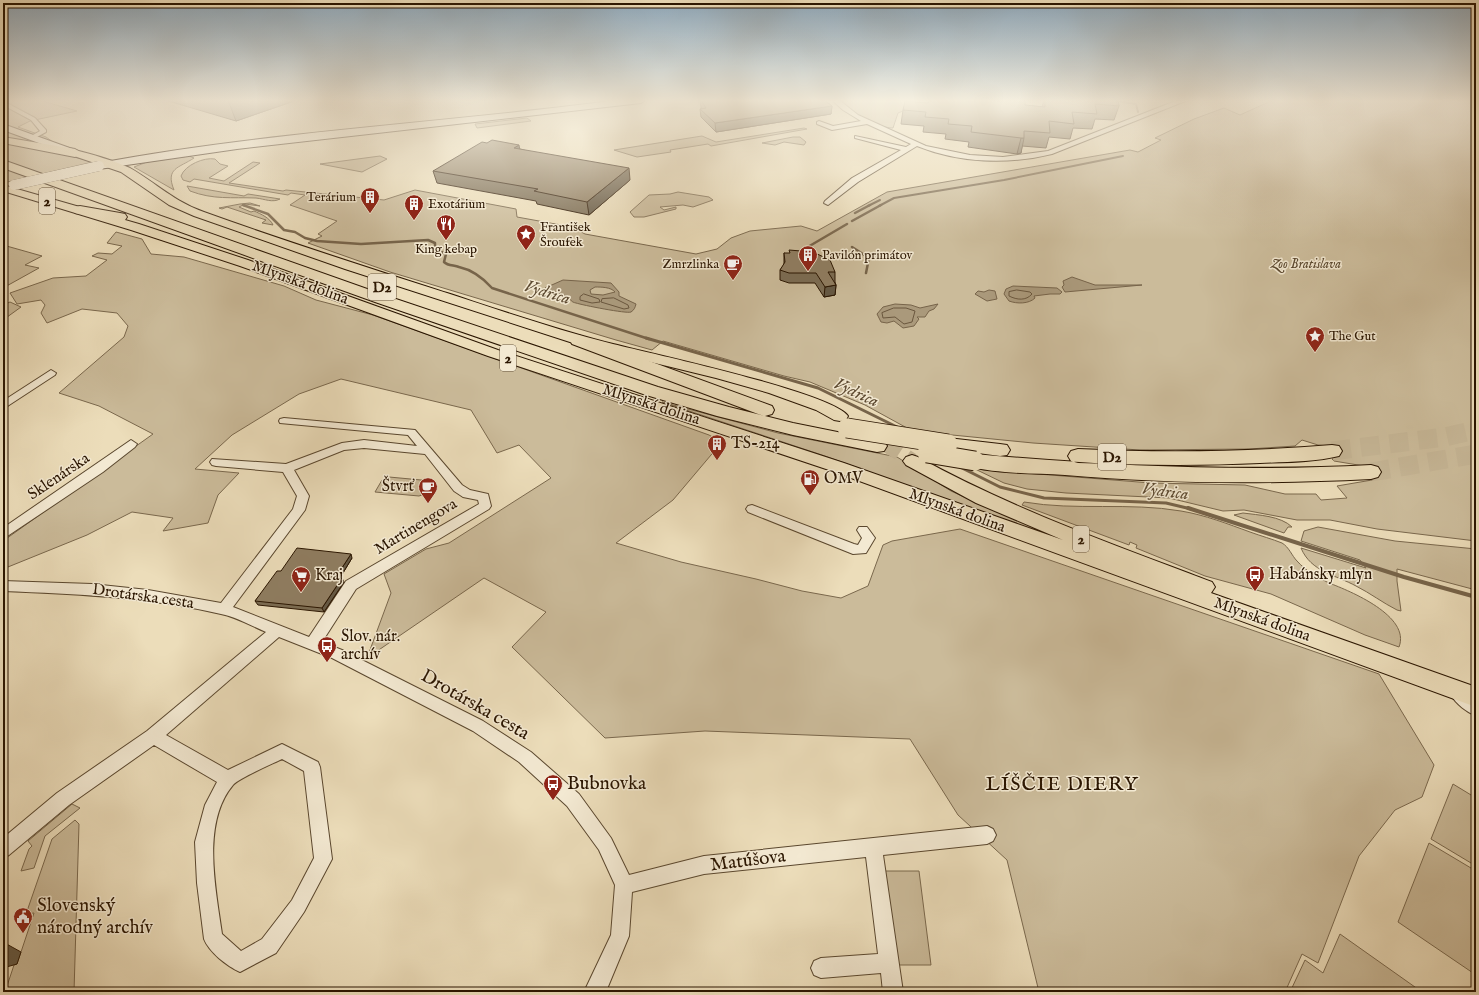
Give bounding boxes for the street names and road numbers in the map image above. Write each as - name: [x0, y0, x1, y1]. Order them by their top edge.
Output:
- road number: 2: [39, 188, 55, 214]
- street label: Mlynská dolina: [249, 256, 351, 310]
- road number: D2: [368, 274, 396, 300]
- road number: 2: [500, 345, 516, 371]
- street label: Mlynská dolina: [600, 380, 702, 430]
- road number: D2: [1098, 444, 1126, 470]
- street label: Sklenárska: [24, 449, 94, 505]
- street label: Mlynská dolina: [906, 484, 1008, 538]
- street label: Martinengova: [371, 494, 461, 560]
- road number: 2: [1073, 526, 1089, 552]
- street label: Drotárska cesta: [91, 580, 195, 614]
- street label: Mlynská dolina: [1211, 593, 1313, 647]
- street label: Drotárska cesta: [416, 664, 534, 746]
- street label: Matúšova: [709, 844, 788, 878]

